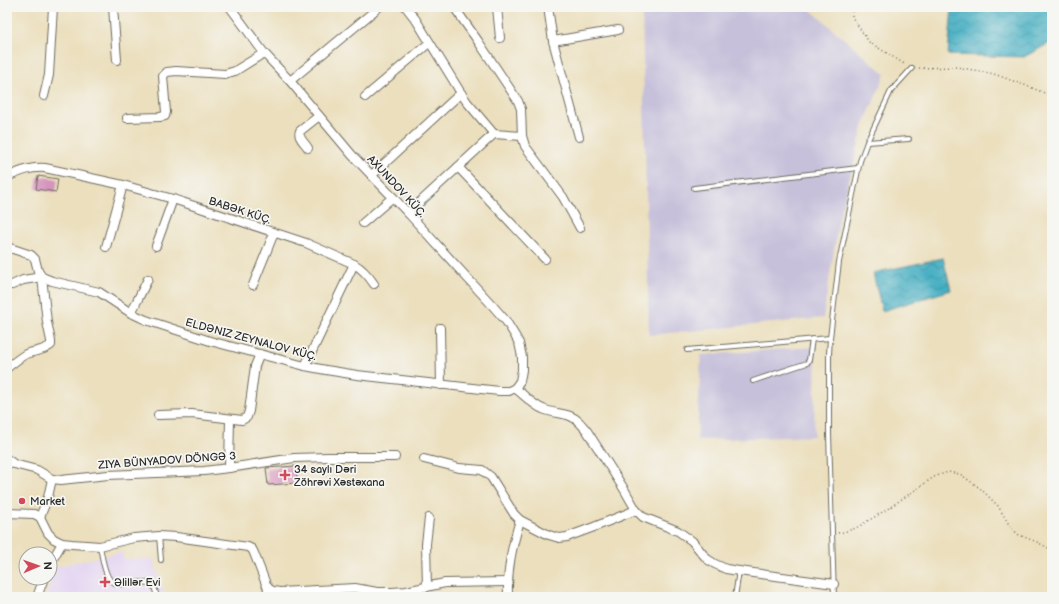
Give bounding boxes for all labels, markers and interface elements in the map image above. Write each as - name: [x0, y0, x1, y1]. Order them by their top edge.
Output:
- street label: AXUNDOV KÜÇ.: [365, 152, 429, 220]
- street label: BABƏK KÜÇ.: [207, 193, 273, 227]
- street label: ELDƏNIZ ZEYNALOV KÜÇ.: [184, 315, 318, 363]
- street label: ZIYA BÜNYADOV DÖNGƏ 3: [97, 448, 237, 472]
- place label: 34 saylı Dəri Zöhrəvi Xəstəxana: [293, 463, 385, 489]
- marker: 34 saylı Dəri Zöhrəvi Xəstəxana: [279, 469, 291, 481]
- place label: Market: [30, 495, 65, 508]
- marker: Market: [17, 496, 27, 506]
- north arrow: [18, 546, 58, 586]
- text: N: [41, 561, 54, 570]
- marker: Əlillər Evi: [99, 576, 111, 588]
- place label: Əlillər Evi: [114, 576, 161, 589]

